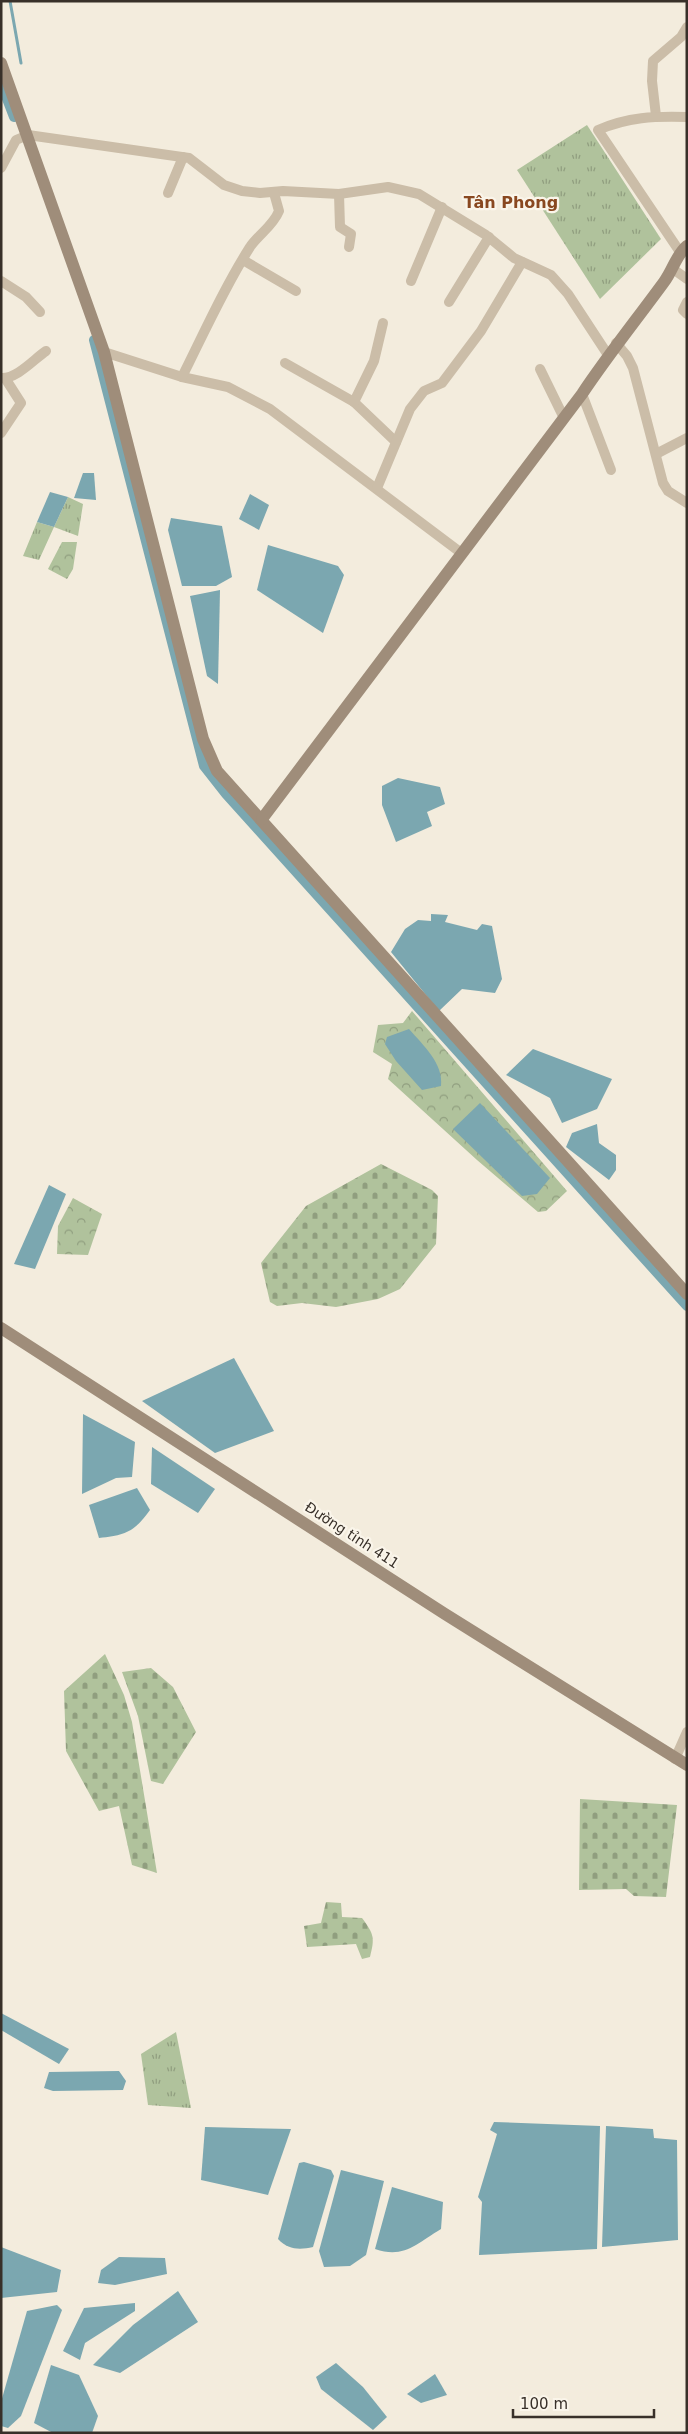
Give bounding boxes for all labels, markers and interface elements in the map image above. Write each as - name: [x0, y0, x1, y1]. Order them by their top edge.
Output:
- district label: Tân Phong: [464, 193, 558, 212]
- street label: Đường tỉnh 411: [302, 1499, 402, 1571]
- scale bar: [513, 2386, 654, 2418]
- text: 100 m: [520, 2395, 568, 2413]

